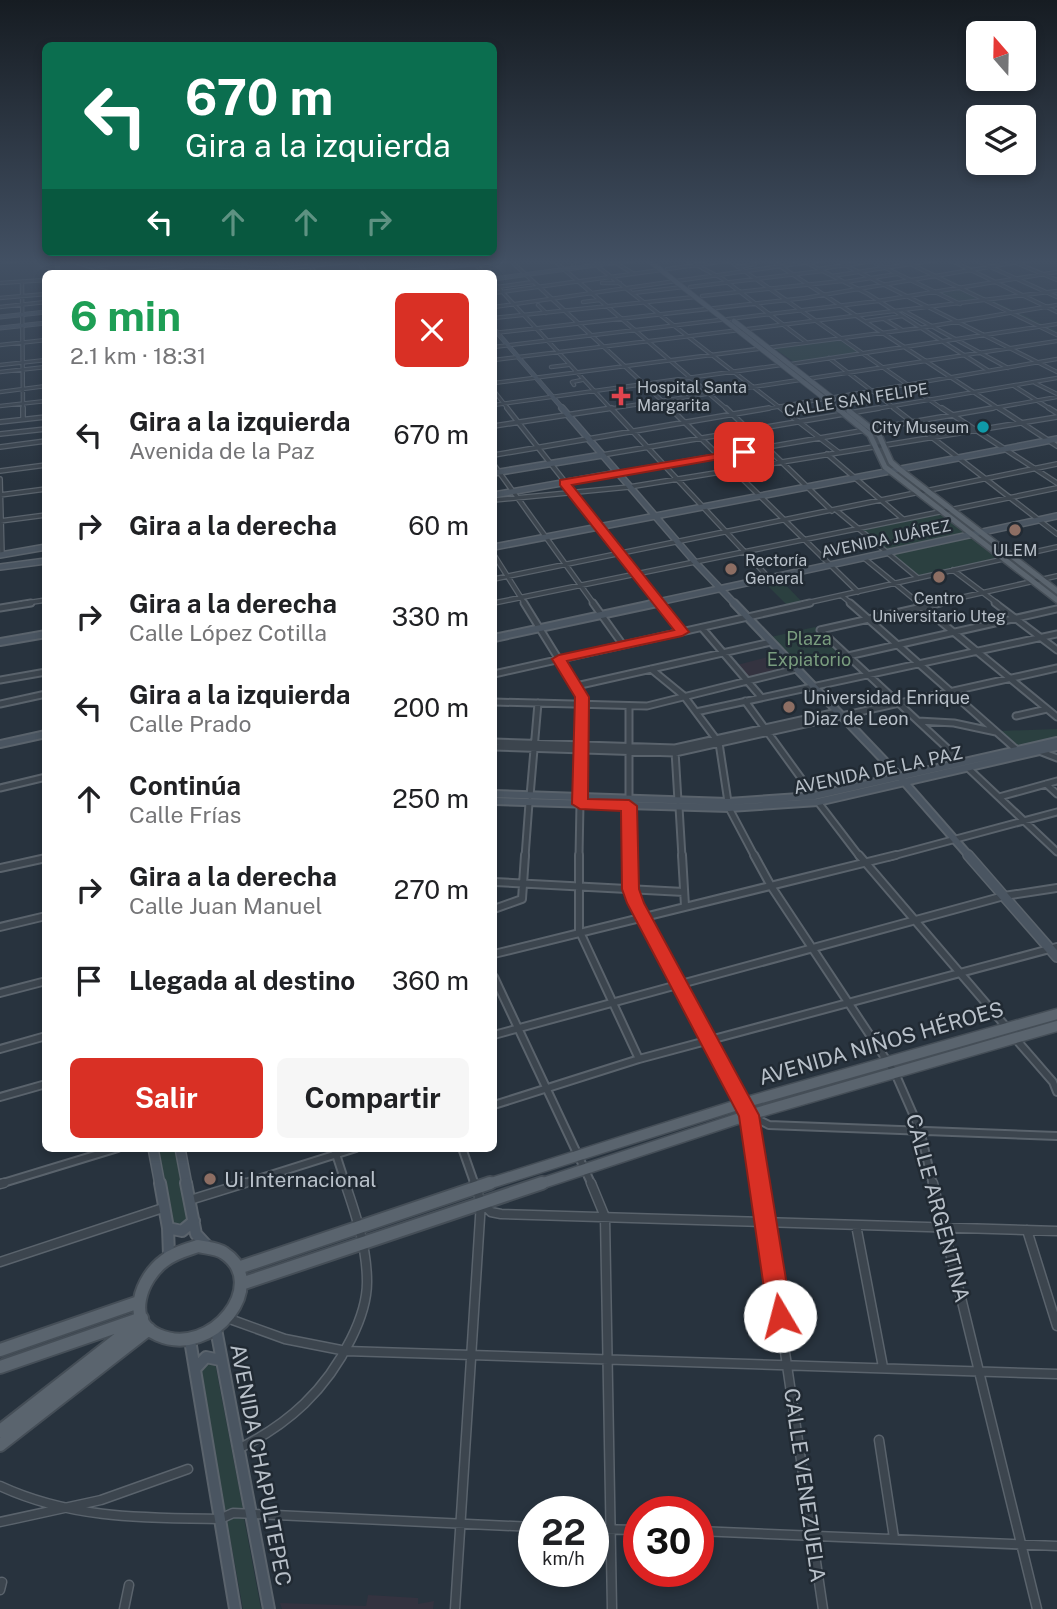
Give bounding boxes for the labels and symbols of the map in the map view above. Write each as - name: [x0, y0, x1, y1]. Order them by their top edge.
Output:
- north arrow: [966, 21, 1036, 91]
- place label: Hospital Santa Margarita: [637, 378, 747, 415]
- street label: CALLE SAN FELIPE: [783, 379, 929, 421]
- marker: Hospital Santa Margarita: [611, 386, 631, 406]
- place label: City Museum: [872, 418, 969, 437]
- marker: City Museum: [975, 419, 991, 435]
- pin: [714, 422, 774, 482]
- street label: AVENIDA JUÁREZ: [819, 515, 953, 562]
- marker: ULEM: [1007, 522, 1023, 538]
- place label: ULEM: [993, 541, 1037, 560]
- place label: Rectoría General: [745, 551, 807, 588]
- marker: Rectoría General: [723, 561, 739, 577]
- marker: Centro Universitario Uteg: [931, 569, 947, 585]
- place label: Centro Universitario Uteg: [872, 589, 1006, 626]
- park label: Plaza Expiatorio: [767, 628, 851, 670]
- place label: Universidad Enrique Diaz de Leon: [803, 687, 970, 729]
- marker: Universidad Enrique Diaz de Leon: [781, 699, 797, 715]
- street label: AVENIDA DE LA PAZ: [791, 742, 965, 798]
- street label: AVENIDA NIÑOS HÉROES: [756, 996, 1006, 1090]
- street label: CALLE ARGENTINA: [901, 1111, 975, 1305]
- place label: Ui Internacional: [224, 1167, 377, 1192]
- marker: Ui Internacional: [202, 1171, 218, 1187]
- position arrow: [743, 1279, 817, 1353]
- street label: AVENIDA CHAPULTEPEC: [225, 1342, 297, 1588]
- street label: CALLE VENEZUELA: [779, 1386, 831, 1584]
- speed limit sign: 30: [623, 1496, 714, 1587]

